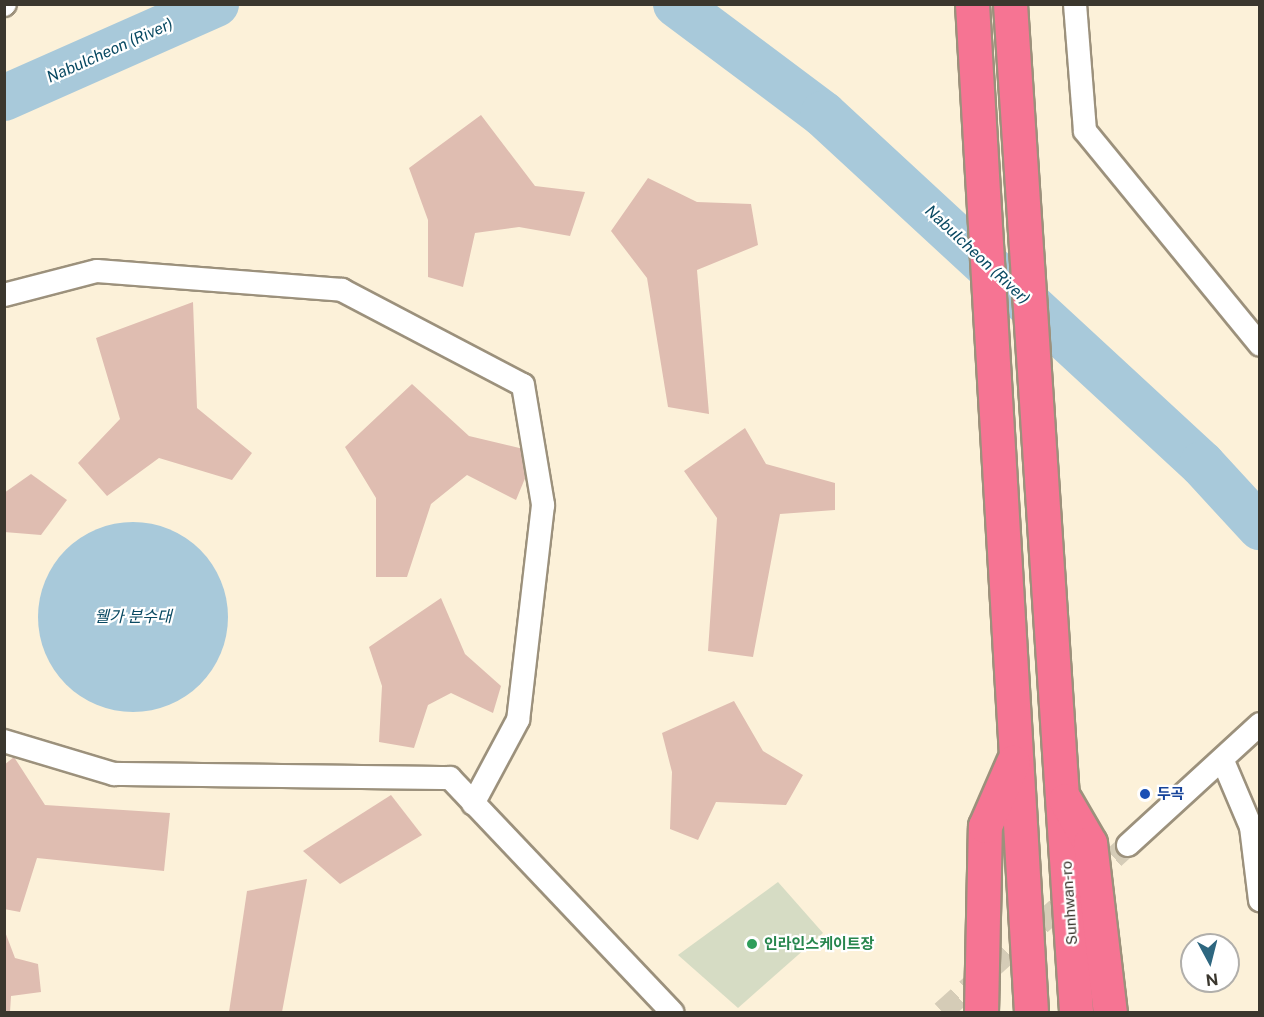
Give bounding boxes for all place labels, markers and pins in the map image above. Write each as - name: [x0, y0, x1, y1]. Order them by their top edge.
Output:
- place label: 두곡: [1157, 785, 1185, 803]
- marker: 두곡: [1138, 787, 1152, 801]
- place label: 인라인스케이트장: [764, 935, 874, 953]
- marker: 인라인스케이트장: [745, 937, 759, 951]

